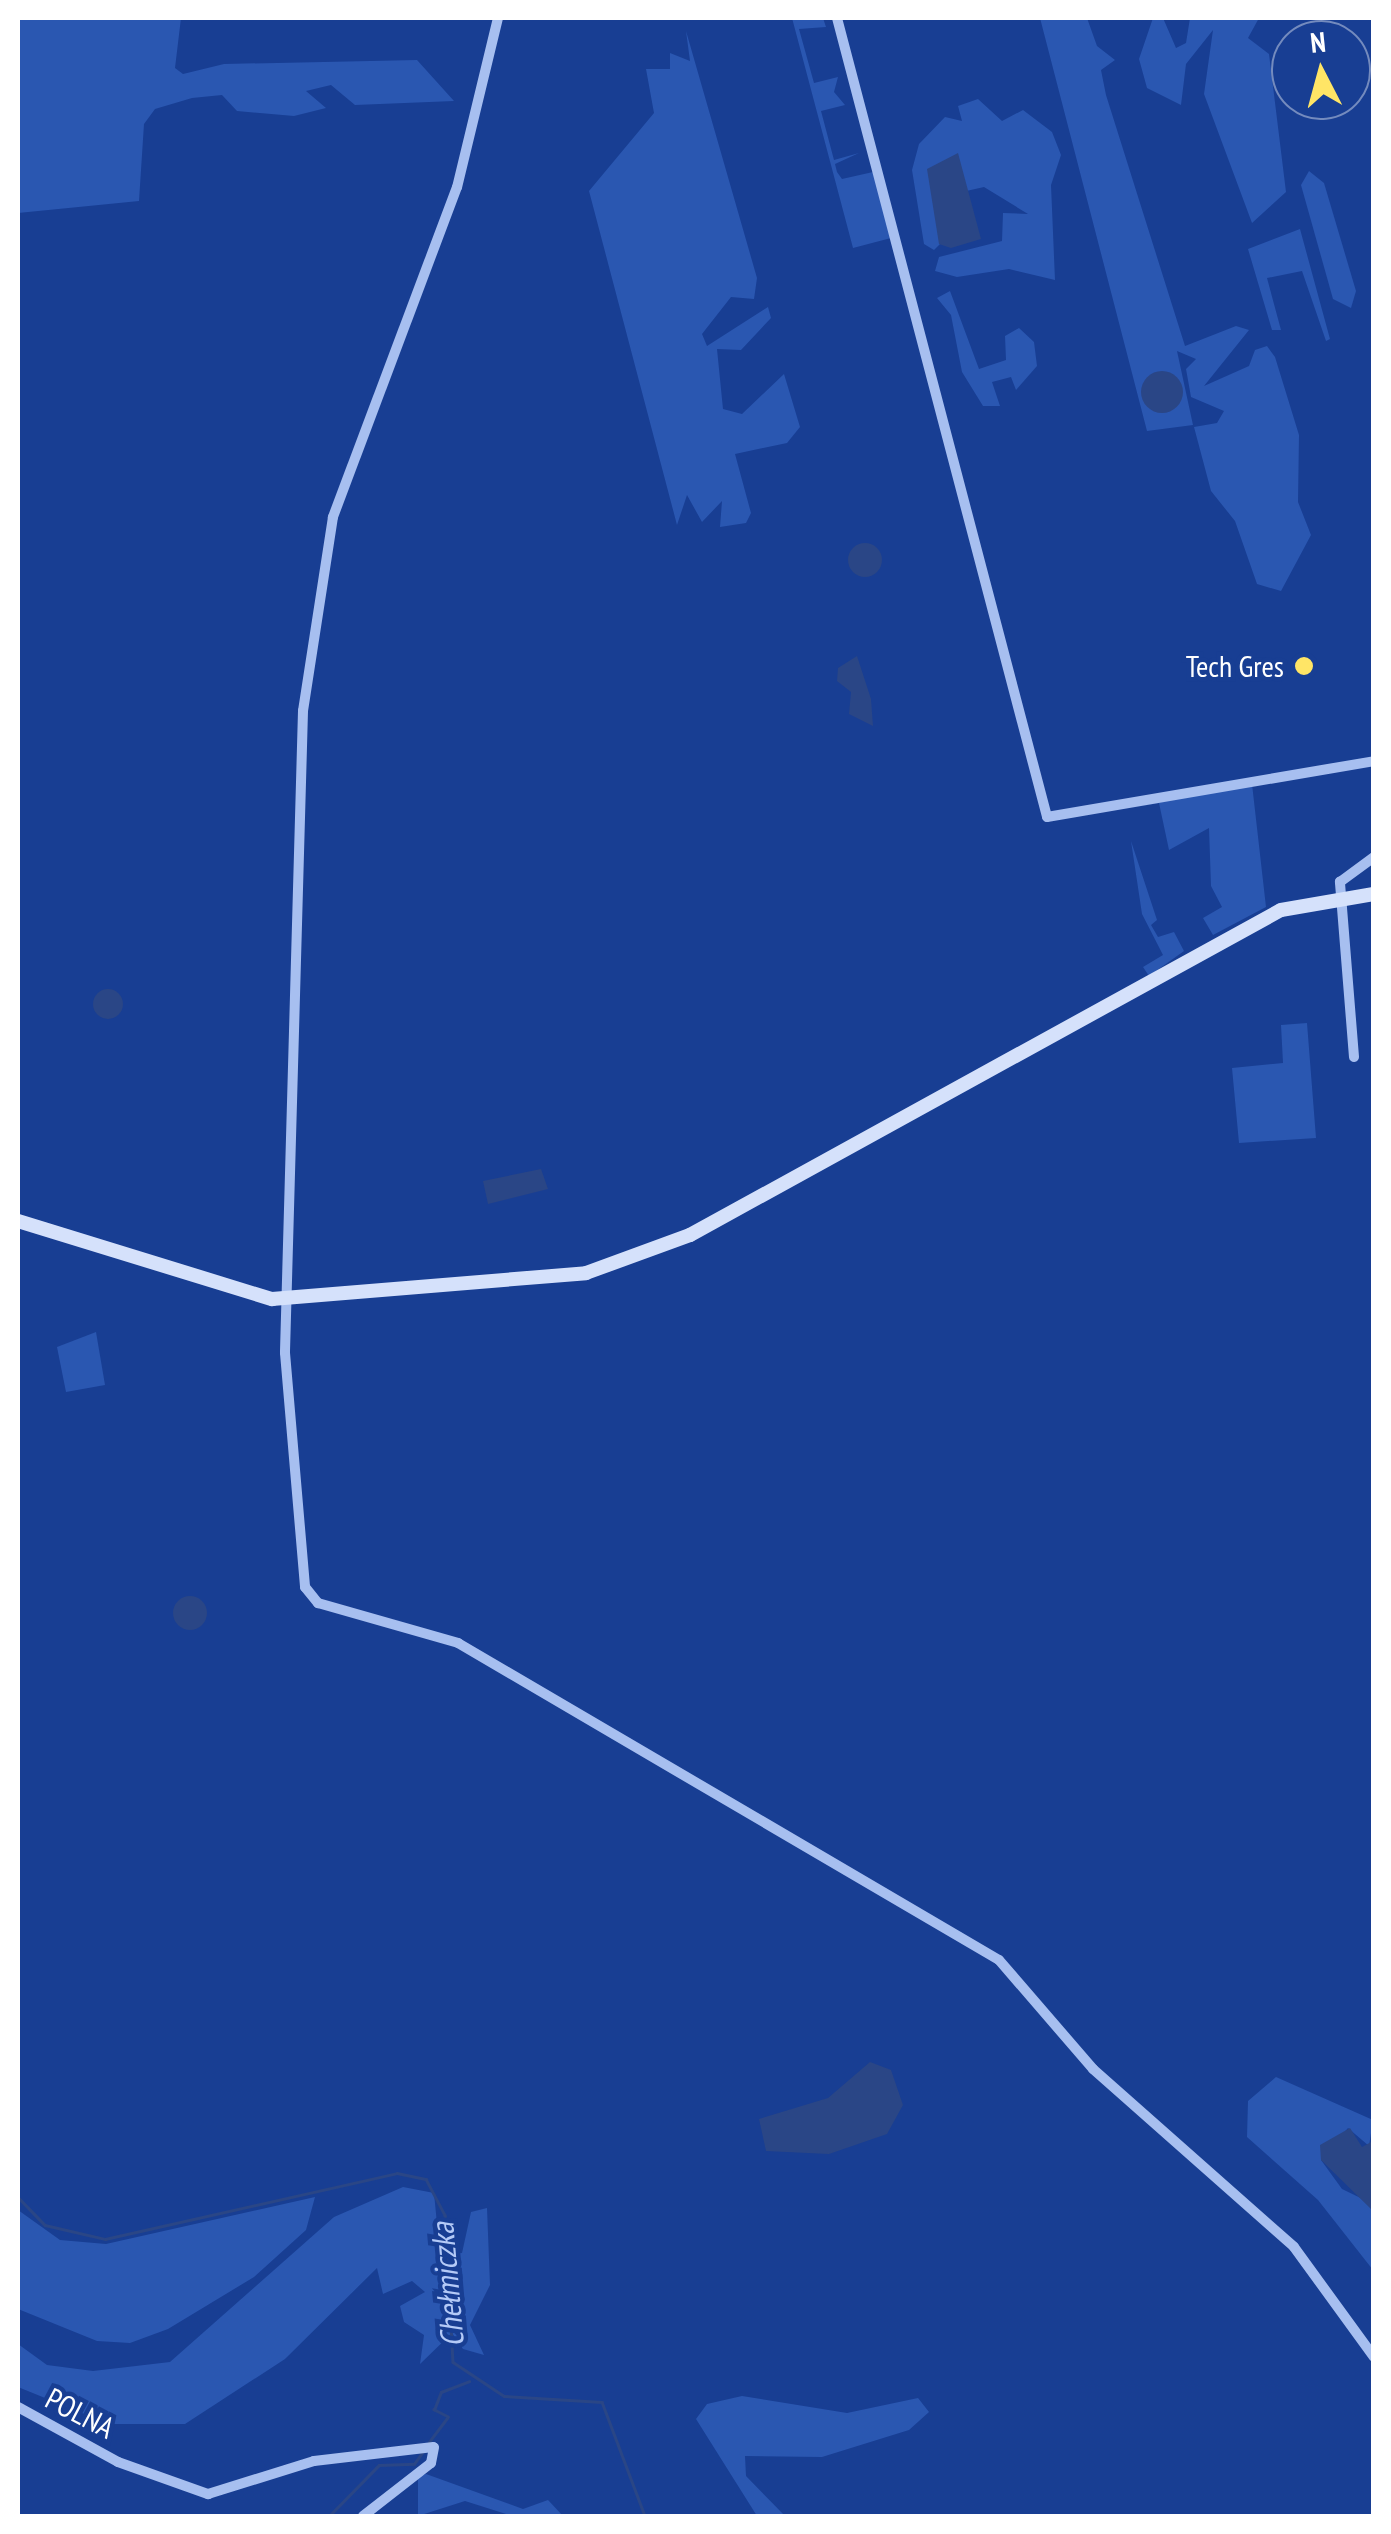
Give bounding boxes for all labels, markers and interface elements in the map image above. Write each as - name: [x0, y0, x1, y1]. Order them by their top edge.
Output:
- north arrow: [1271, 20, 1371, 120]
- text: N: [1309, 22, 1327, 61]
- place label: Tech Gres: [1186, 648, 1284, 684]
- marker: Tech Gres: [1293, 655, 1315, 677]
- water label: Chełmiczka: [422, 2221, 472, 2349]
- street label: POLNA: [40, 2380, 120, 2446]

